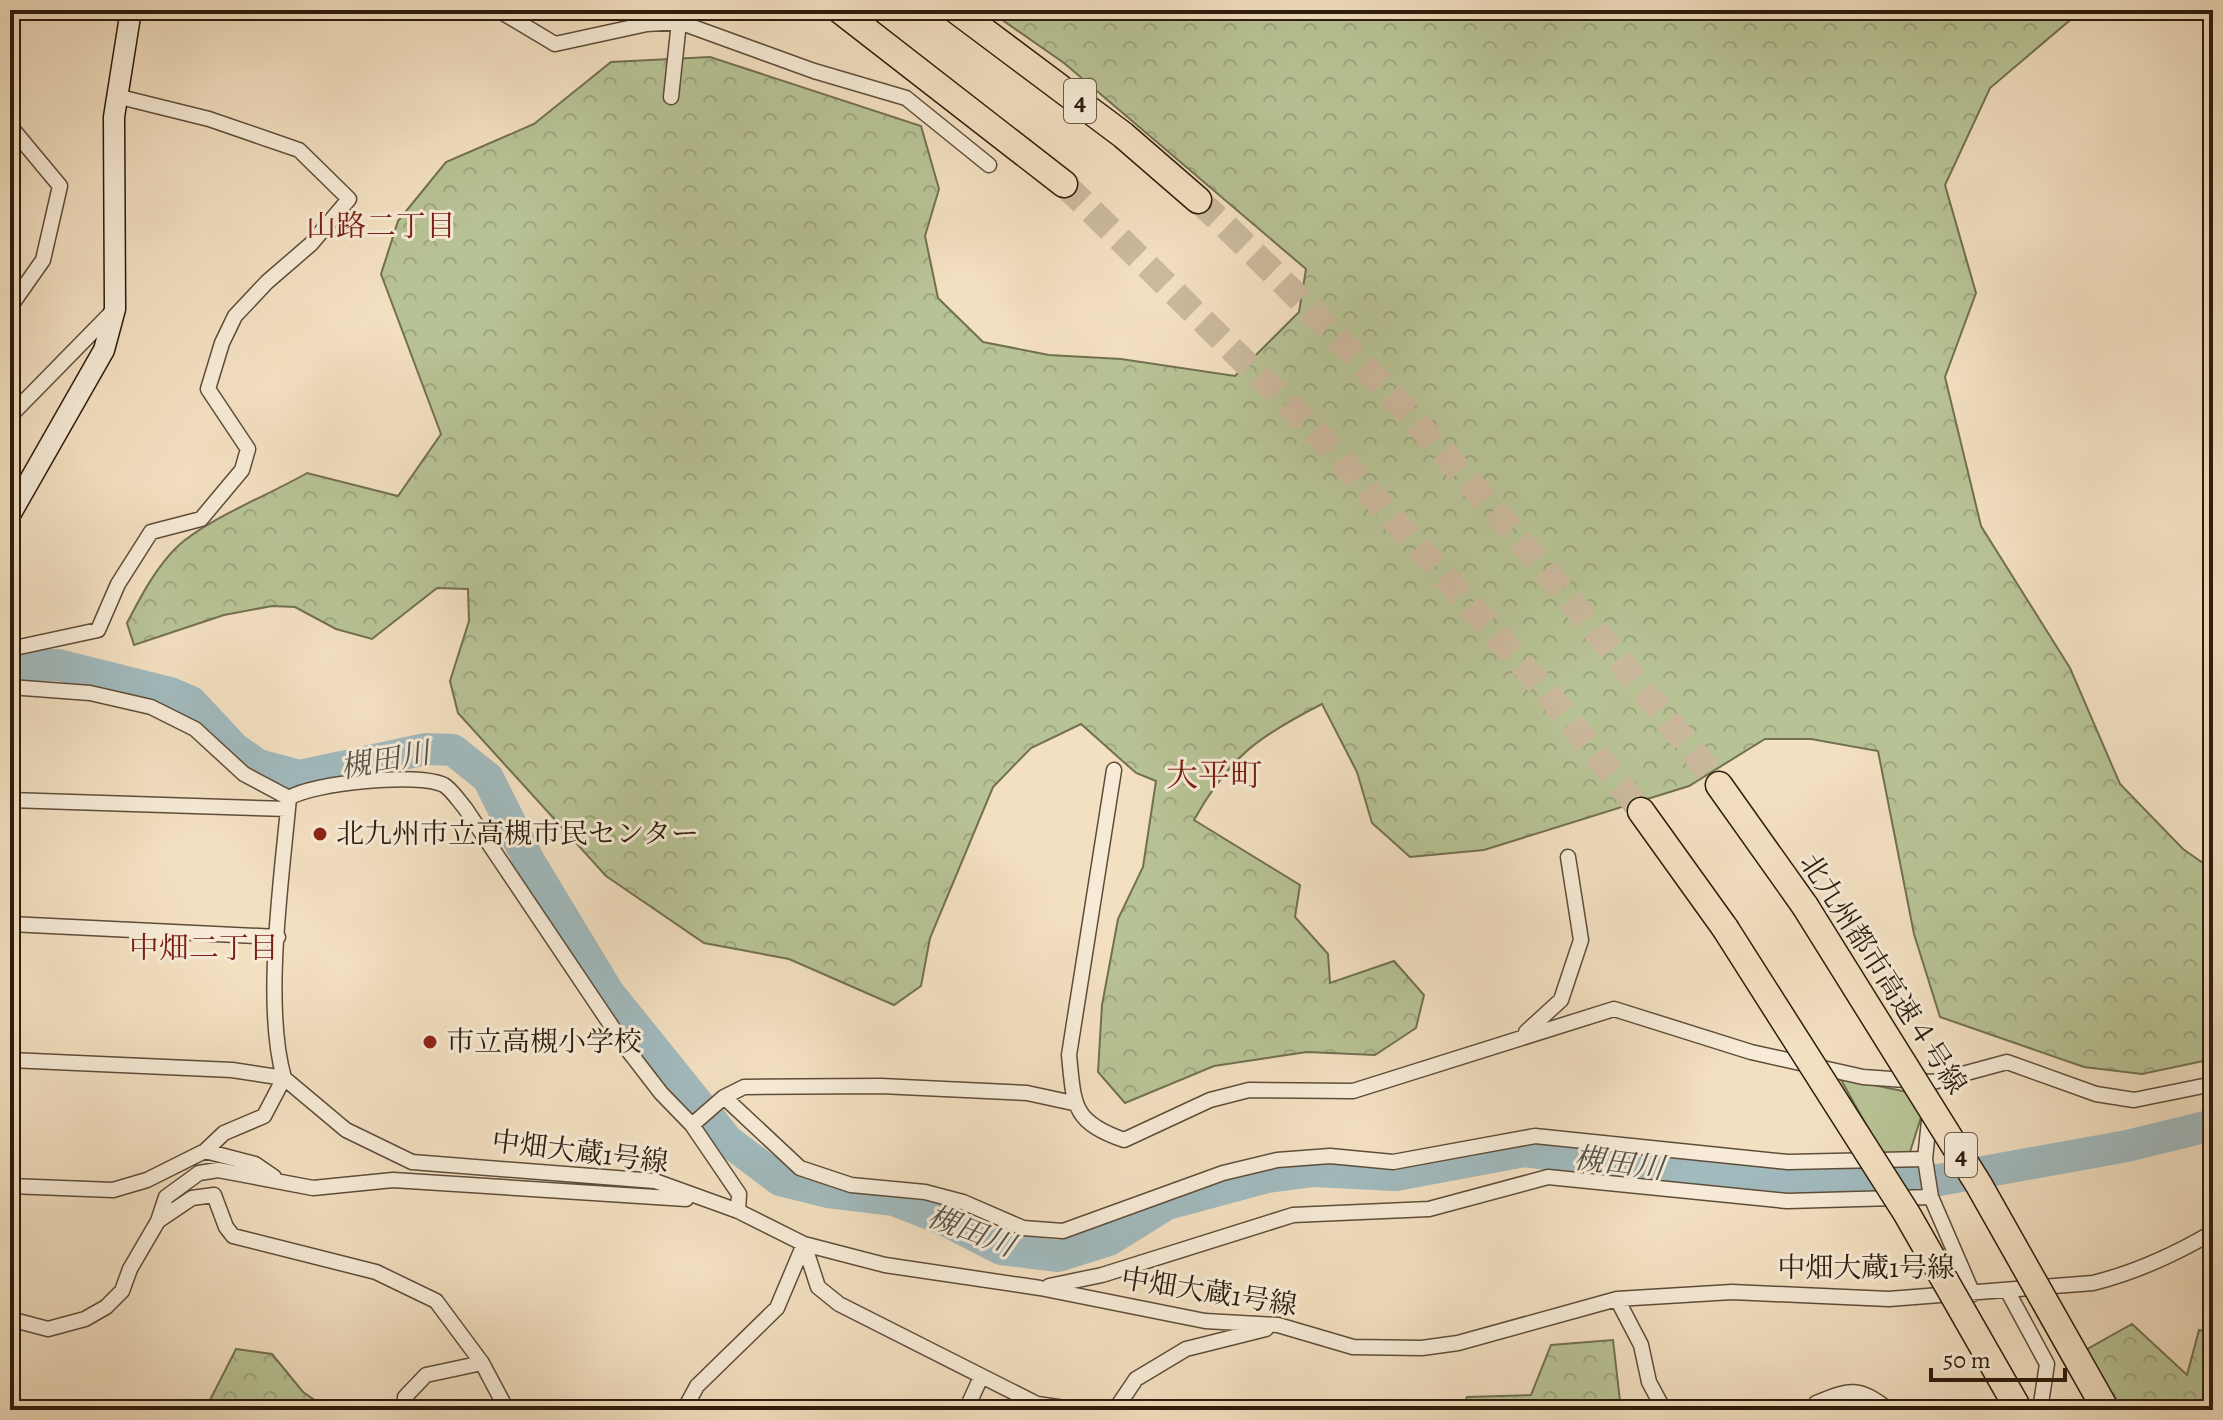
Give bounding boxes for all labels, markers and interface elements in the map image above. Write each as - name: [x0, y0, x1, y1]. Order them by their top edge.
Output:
- road number: 4: [1064, 79, 1096, 123]
- district label: 山路二丁目: [306, 206, 456, 246]
- water label: 槻田川: [337, 732, 436, 788]
- district label: 大平町: [1166, 753, 1262, 797]
- place label: 北九州市立高槻市民センター: [336, 815, 699, 853]
- marker: 北九州市立高槻市民センター: [311, 825, 329, 843]
- street label: 北九州都市高速４号線: [1791, 846, 1975, 1102]
- district label: 中畑二丁目: [129, 928, 279, 968]
- place label: 市立高槻小学校: [446, 1023, 642, 1061]
- marker: 市立高槻小学校: [421, 1033, 439, 1051]
- street label: 中畑大蔵1号線: [490, 1122, 670, 1182]
- road number: 4: [1945, 1133, 1977, 1177]
- water label: 槻田川: [1572, 1138, 1669, 1189]
- water label: 槻田川: [922, 1196, 1023, 1267]
- street label: 中畑大蔵1号線: [1777, 1249, 1955, 1287]
- street label: 中畑大蔵1号線: [1118, 1259, 1300, 1325]
- scale bar: [1931, 1332, 2065, 1382]
- text: 50 m: [1943, 1344, 1991, 1376]

